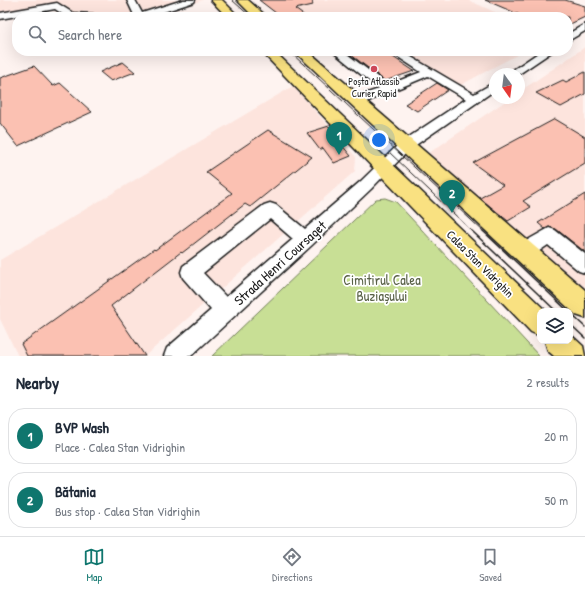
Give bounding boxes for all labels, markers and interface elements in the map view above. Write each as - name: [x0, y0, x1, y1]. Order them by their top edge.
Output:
- search box: [12, 12, 573, 56]
- icon: search: [26, 23, 48, 45]
- text: Search here: [58, 24, 122, 45]
- marker: Poșta Atlassib Curier Rapid: [369, 64, 379, 74]
- north arrow: [489, 68, 525, 104]
- place label: Poșta Atlassib Curier Rapid: [348, 75, 400, 100]
- pin: 1: [326, 122, 352, 155]
- your location: [369, 130, 389, 150]
- pin: 2: [439, 180, 465, 213]
- street label: Strada Henri Coursaget: [229, 216, 331, 310]
- street label: Calea Stan Vidrighin: [443, 226, 518, 301]
- park label: Cimitirul Calea Buziașului: [343, 270, 421, 305]
- map controls: [537, 308, 573, 344]
- button: layers: [537, 308, 573, 344]
- text: Nearby: [16, 371, 59, 394]
- text: 2 results: [527, 373, 569, 391]
- text: BVP Wash: [55, 417, 109, 438]
- text: 1: [28, 427, 32, 445]
- text: 20 m: [544, 427, 568, 445]
- text: Place · Calea Stan Vidrighin: [55, 438, 185, 456]
- text: Bătania: [55, 481, 96, 502]
- text: 2: [27, 491, 33, 509]
- text: 50 m: [545, 491, 568, 509]
- text: Bus stop · Calea Stan Vidrighin: [55, 502, 200, 520]
- tab: Map: [83, 546, 105, 584]
- tab: Directions: [272, 546, 313, 584]
- tab: Saved: [479, 546, 502, 584]

